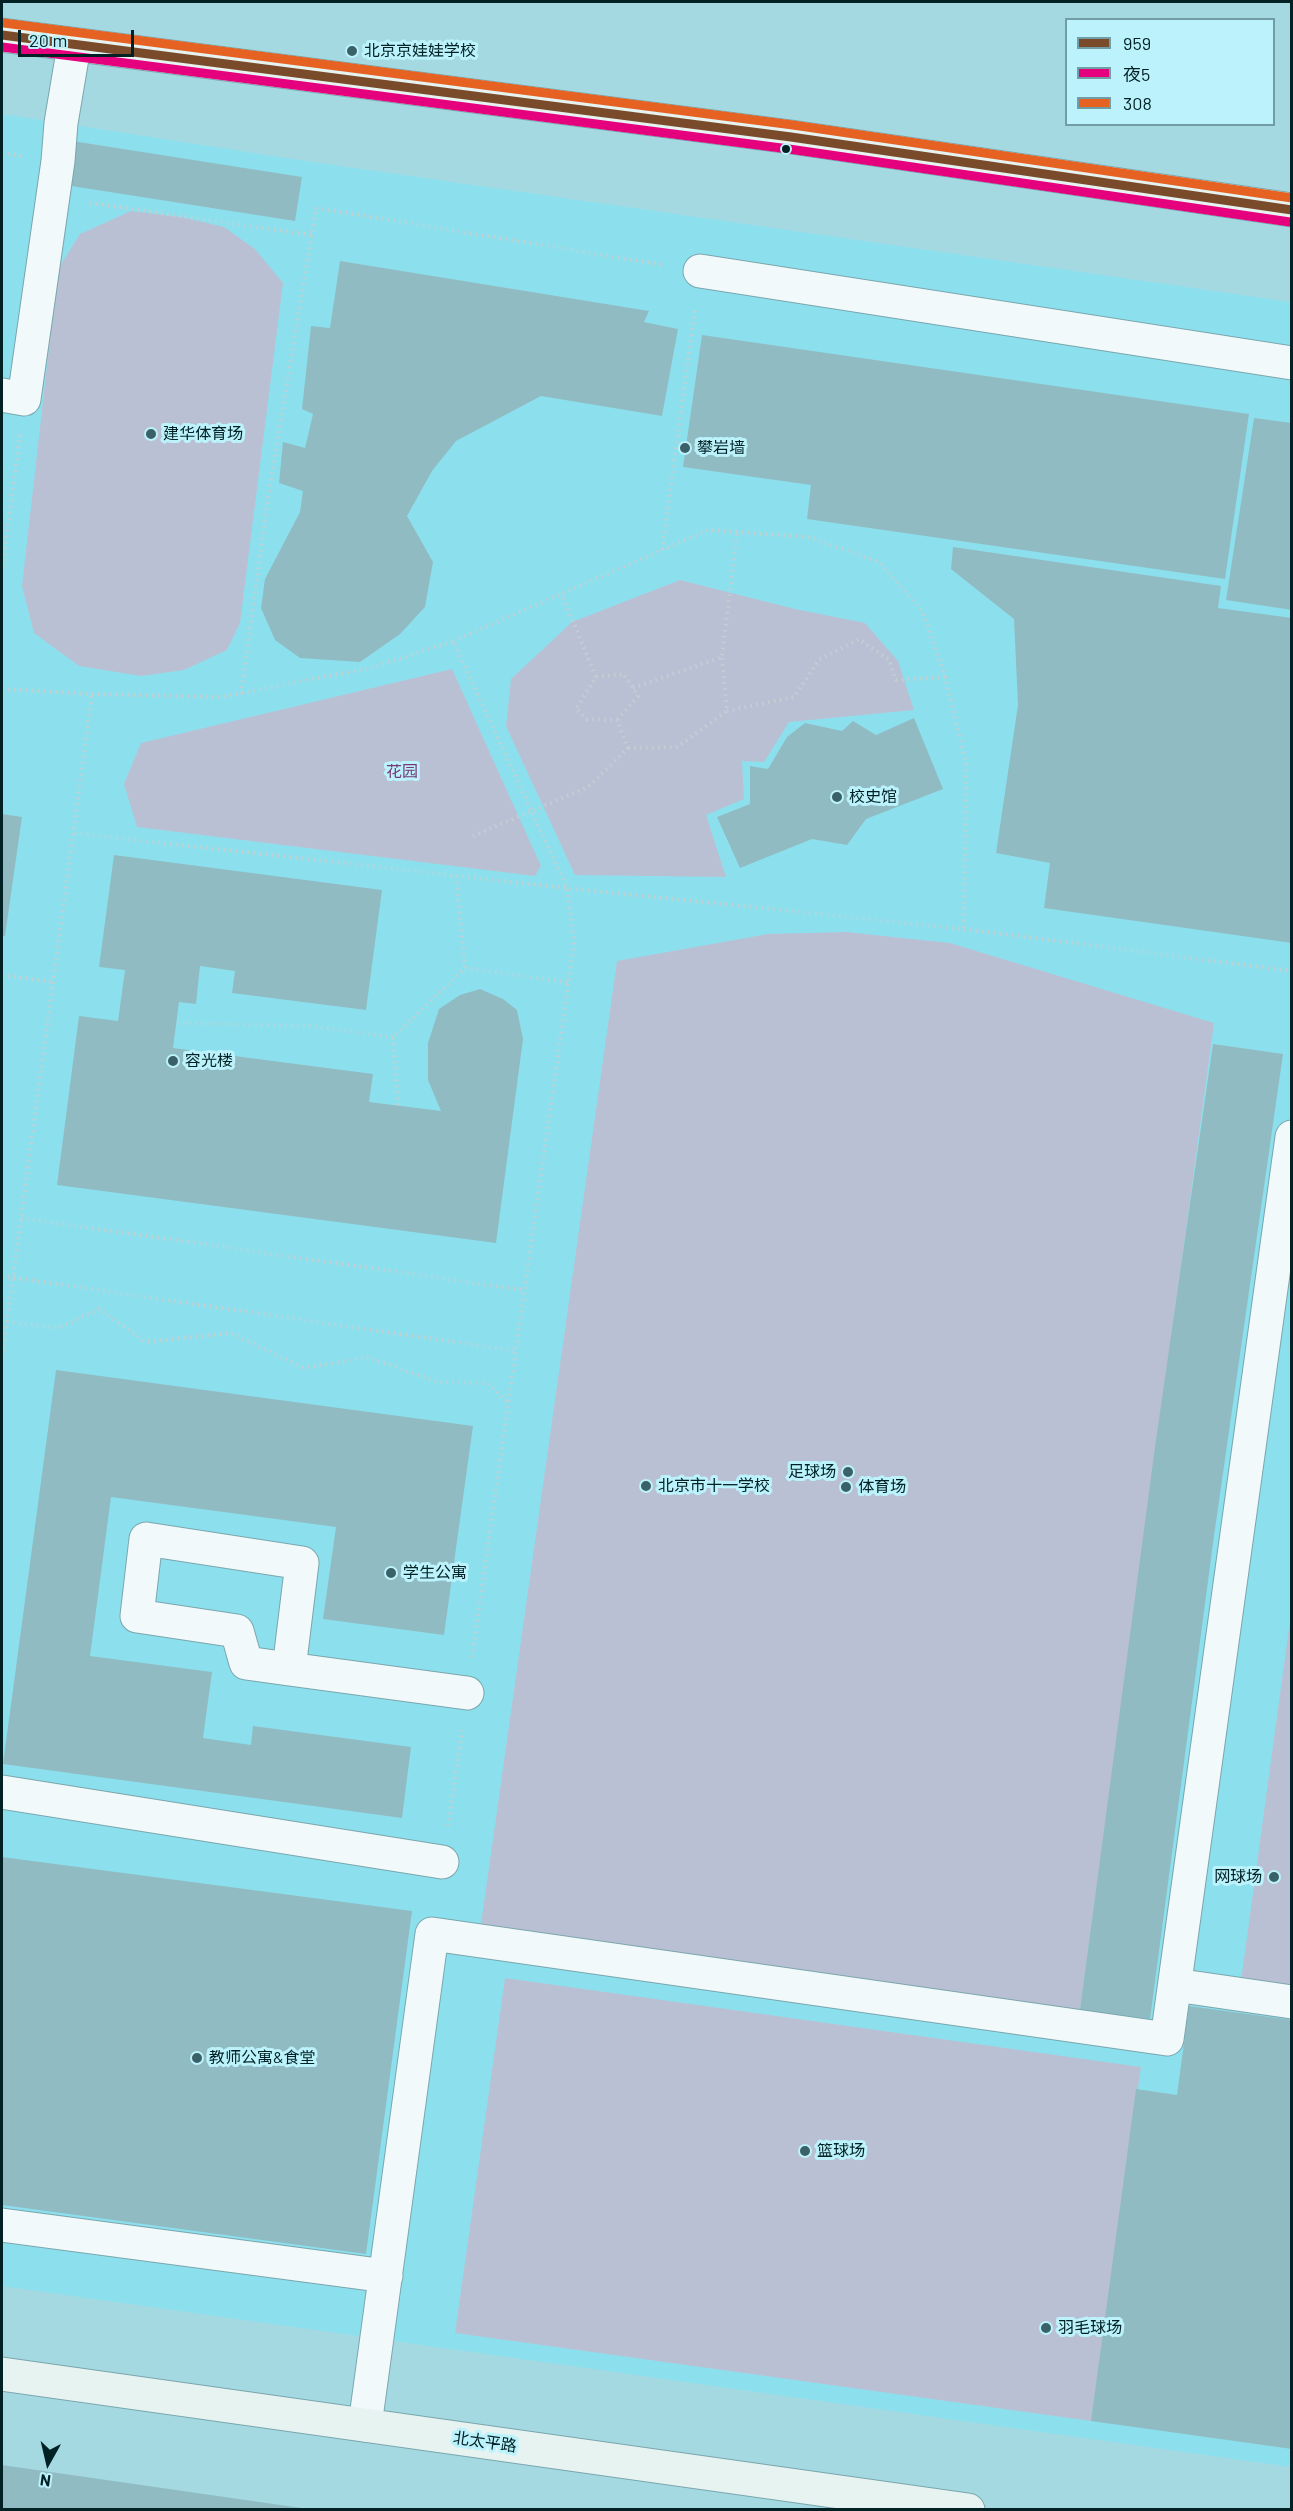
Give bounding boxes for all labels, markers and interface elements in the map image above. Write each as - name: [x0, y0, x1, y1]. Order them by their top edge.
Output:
- scale bar: [21, 18, 136, 56]
- legend: [1065, 18, 1275, 126]
- text: 20 m: [29, 29, 67, 51]
- text: 959: [1123, 32, 1151, 54]
- place label: 北京京娃娃学校: [364, 41, 476, 61]
- marker: 北京京娃娃学校: [345, 44, 359, 58]
- text: 夜5: [1123, 63, 1150, 85]
- text: 308: [1123, 92, 1152, 114]
- unlabelled marker: [780, 143, 792, 155]
- place label: 建华体育场: [163, 424, 243, 444]
- marker: 建华体育场: [144, 427, 158, 441]
- place label: 攀岩墙: [697, 438, 745, 458]
- marker: 攀岩墙: [678, 441, 692, 455]
- park label: 花园: [386, 762, 418, 782]
- place label: 校史馆: [849, 787, 897, 807]
- marker: 校史馆: [830, 790, 844, 804]
- place label: 容光楼: [185, 1051, 233, 1071]
- marker: 容光楼: [166, 1054, 180, 1068]
- place label: 足球场: [788, 1462, 836, 1482]
- marker: 足球场: [841, 1465, 855, 1479]
- place label: 北京市十一学校: [658, 1476, 770, 1496]
- place label: 体育场: [858, 1477, 906, 1497]
- marker: 北京市十一学校: [639, 1479, 653, 1493]
- marker: 体育场: [839, 1480, 853, 1494]
- place label: 学生公寓: [403, 1563, 467, 1583]
- marker: 学生公寓: [384, 1566, 398, 1580]
- place label: 网球场: [1214, 1867, 1262, 1887]
- marker: 网球场: [1267, 1870, 1281, 1884]
- place label: 教师公寓&食堂: [209, 2048, 316, 2068]
- marker: 教师公寓&食堂: [190, 2051, 204, 2065]
- place label: 篮球场: [817, 2141, 865, 2161]
- marker: 篮球场: [798, 2144, 812, 2158]
- place label: 羽毛球场: [1058, 2318, 1122, 2338]
- marker: 羽毛球场: [1039, 2321, 1053, 2335]
- street label: 北太平路: [452, 2428, 518, 2456]
- north arrow: [18, 2433, 78, 2493]
- text: N: [39, 2471, 52, 2491]

